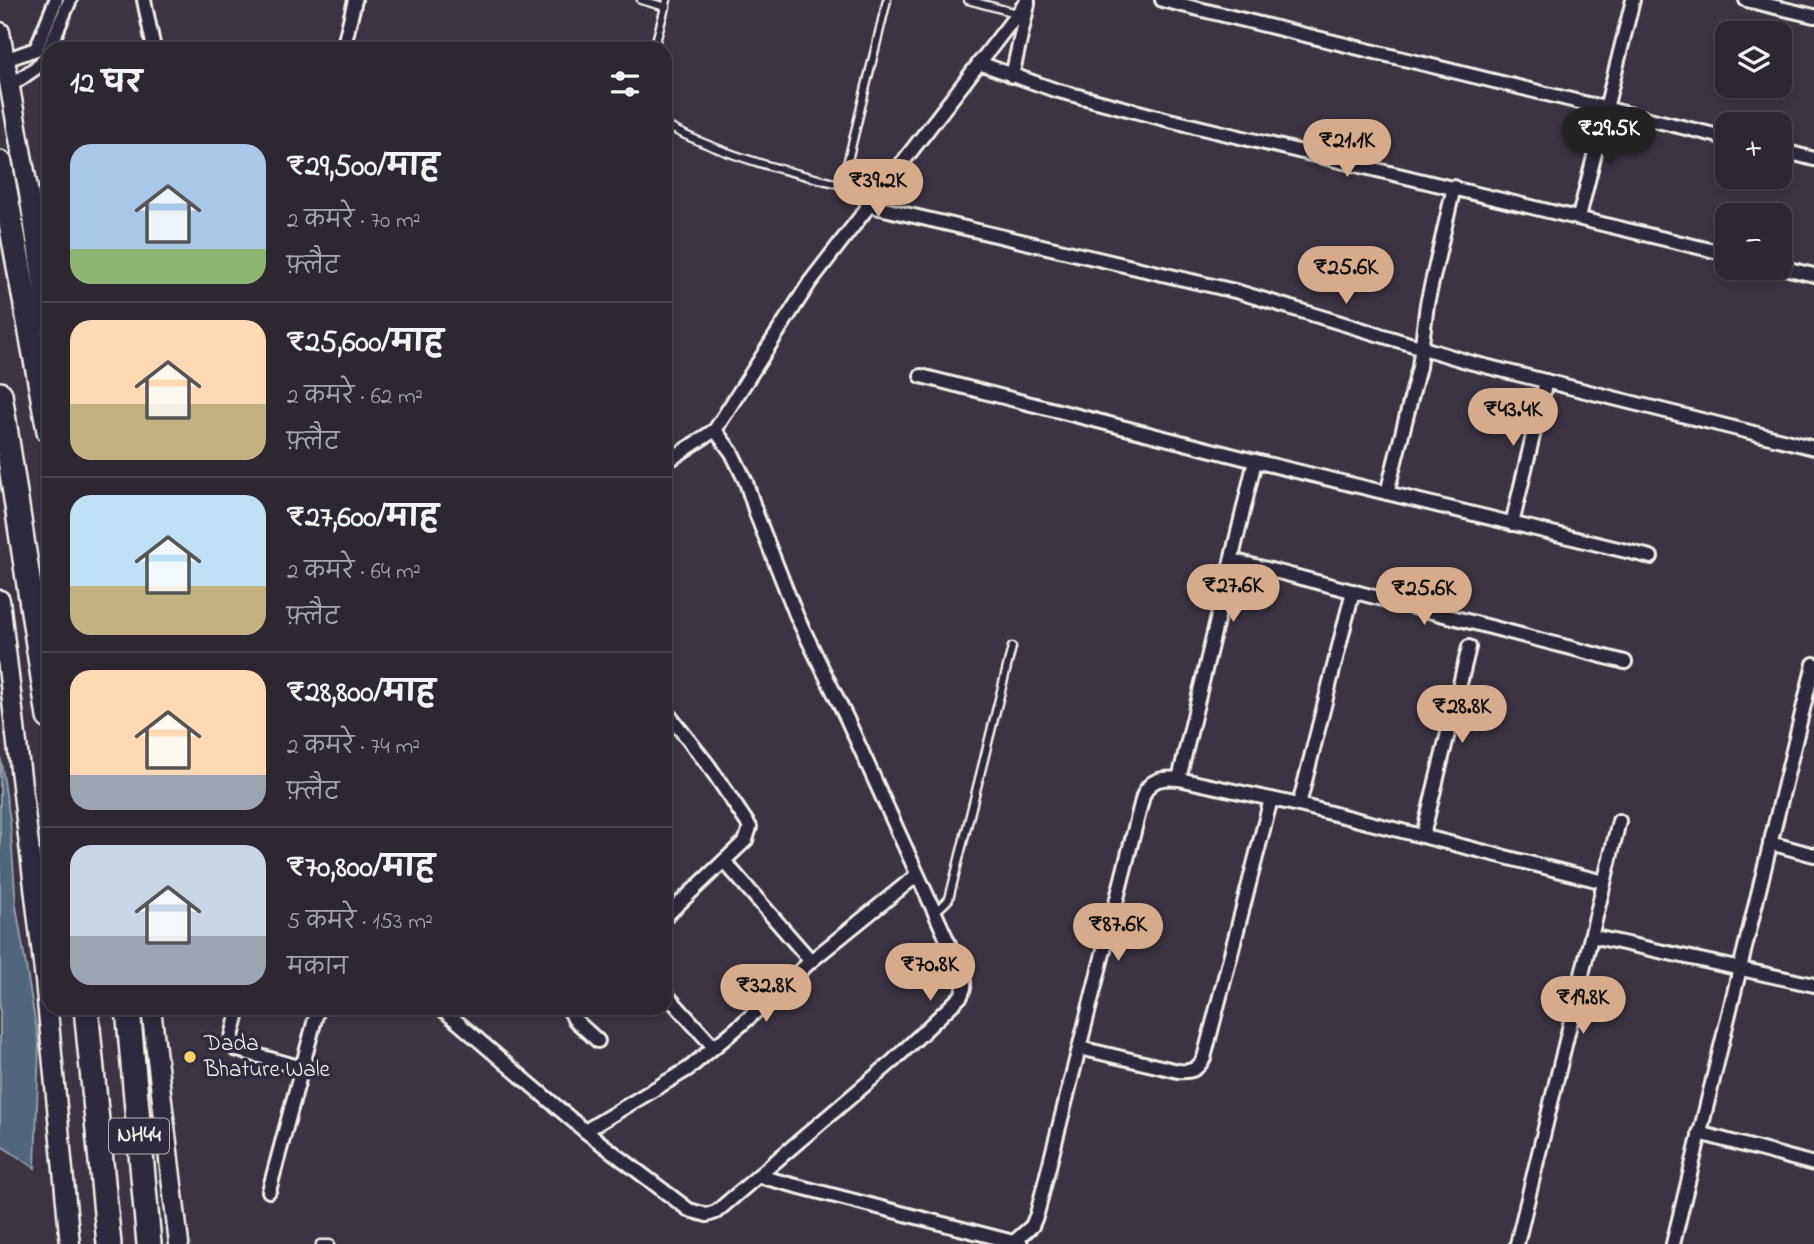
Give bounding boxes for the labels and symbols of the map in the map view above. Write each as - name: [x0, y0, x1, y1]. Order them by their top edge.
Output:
- pin: ₹29.5K: [1552, 108, 1666, 167]
- pin: ₹21.1K: [1290, 120, 1404, 179]
- pin: ₹39.2K: [821, 160, 935, 219]
- pin: ₹25.6K: [1289, 246, 1403, 306]
- pin: ₹43.4K: [1456, 388, 1570, 448]
- pin: ₹27.6K: [1176, 564, 1290, 624]
- pin: ₹25.6K: [1367, 568, 1481, 627]
- pin: ₹28.8K: [1405, 686, 1519, 745]
- pin: ₹87.6K: [1061, 904, 1175, 963]
- pin: ₹70.8K: [873, 944, 987, 1003]
- pin: ₹32.8K: [709, 964, 823, 1024]
- pin: ₹19.8K: [1526, 976, 1640, 1036]
- place label: Dada Bhature Wale: [203, 1028, 331, 1087]
- marker: Dada Bhature Wale: [182, 1049, 198, 1065]
- road number: NH44: [109, 1118, 169, 1154]

